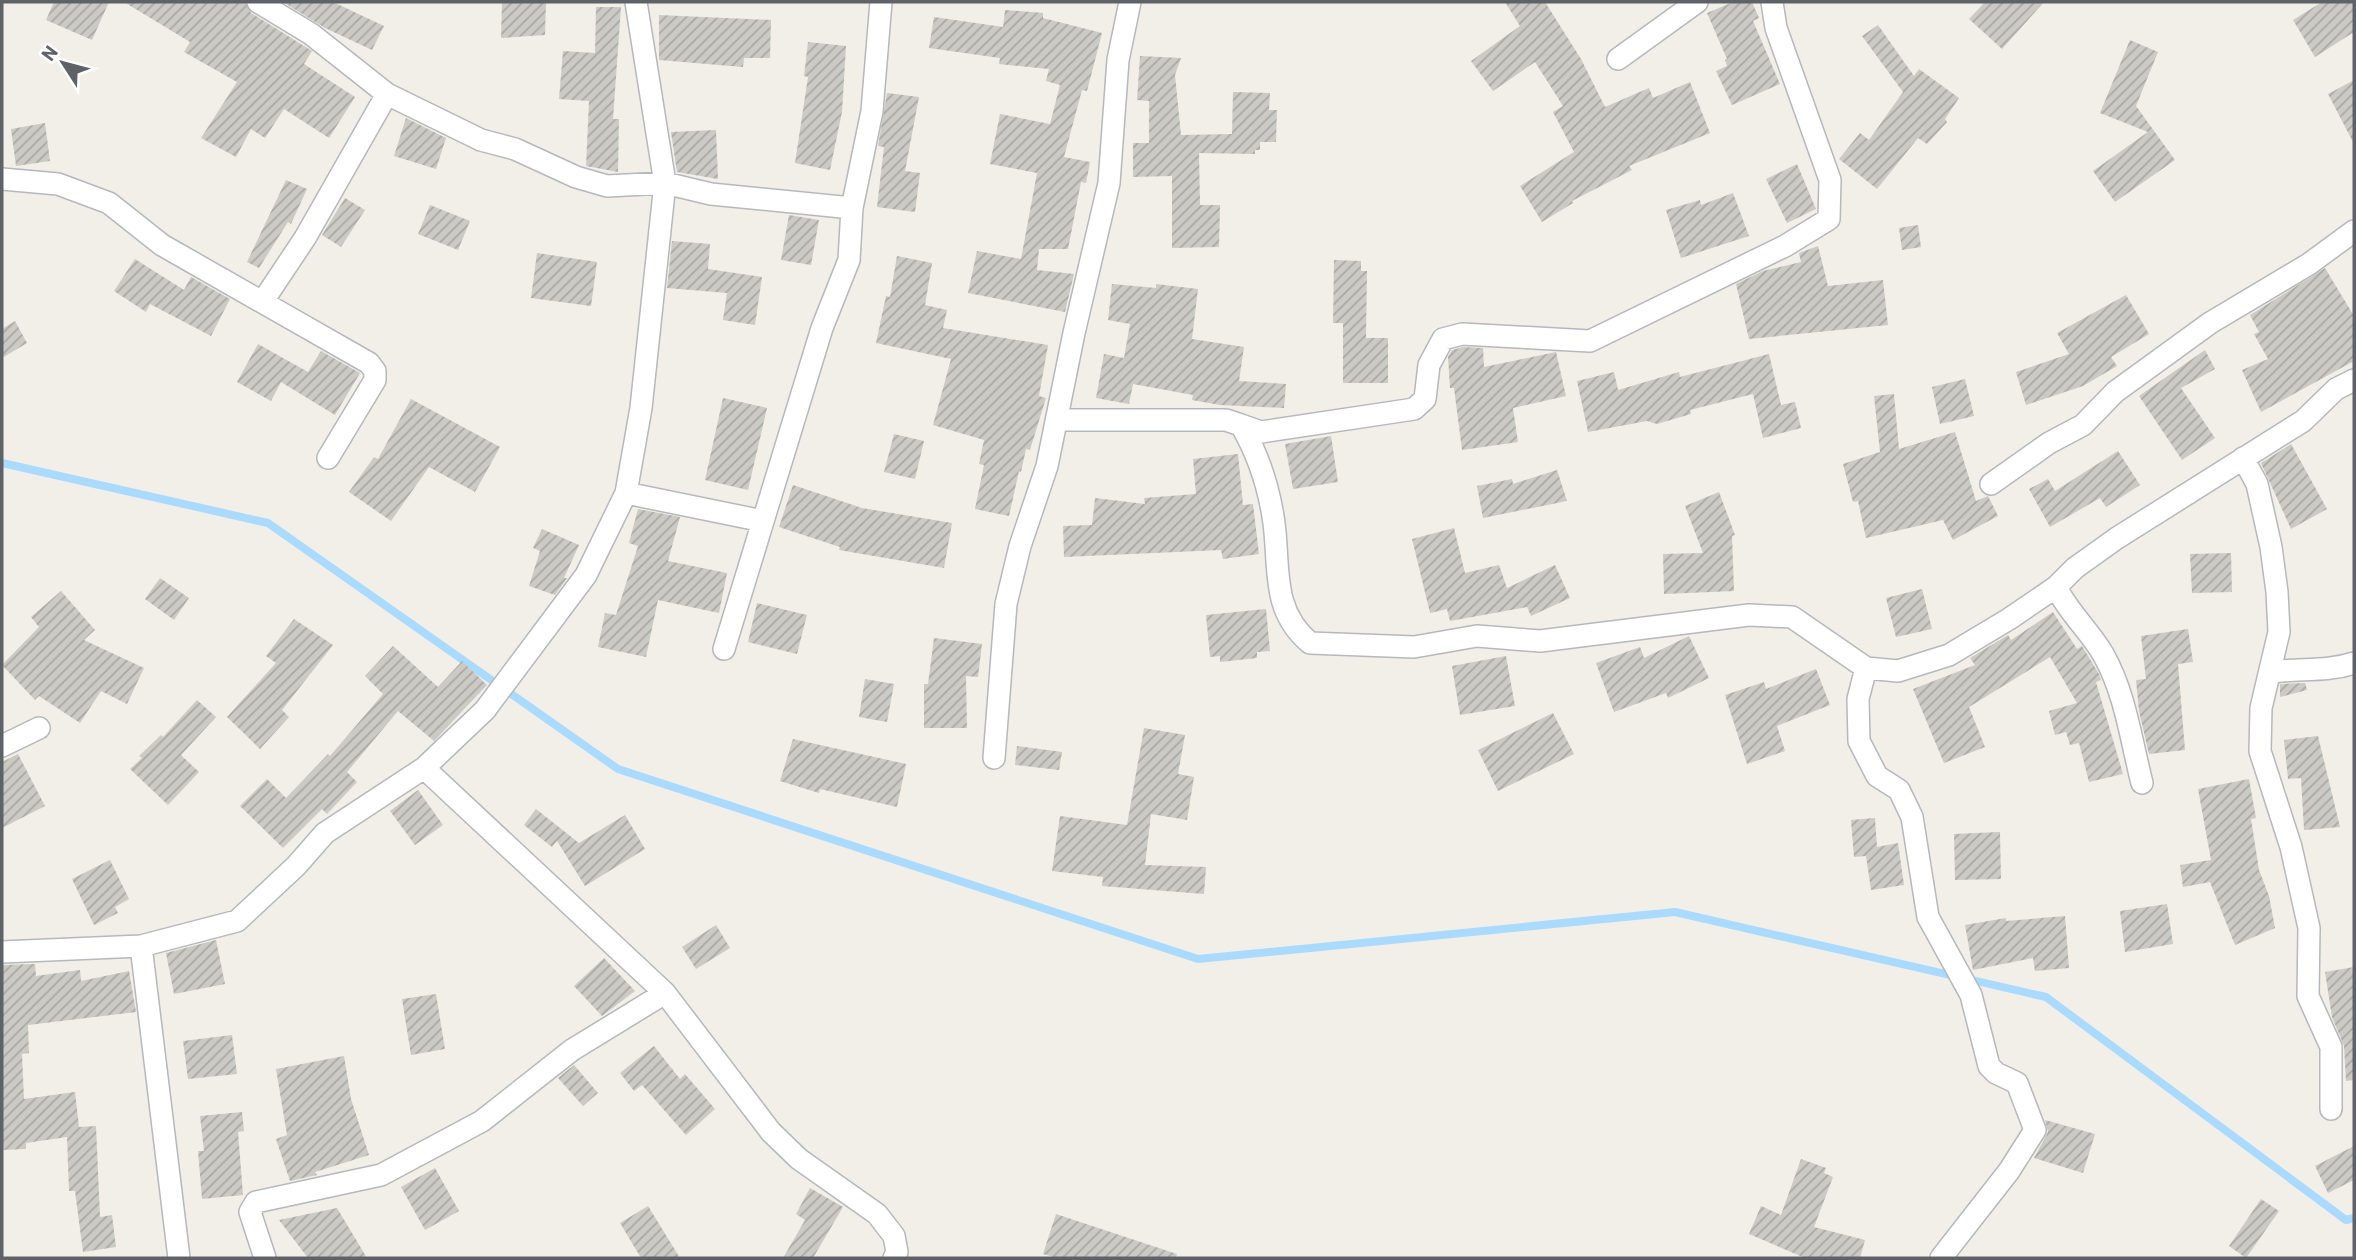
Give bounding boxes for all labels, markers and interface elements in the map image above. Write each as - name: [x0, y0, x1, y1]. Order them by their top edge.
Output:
- north arrow: [28, 28, 98, 98]
- text: N: [36, 41, 62, 65]

